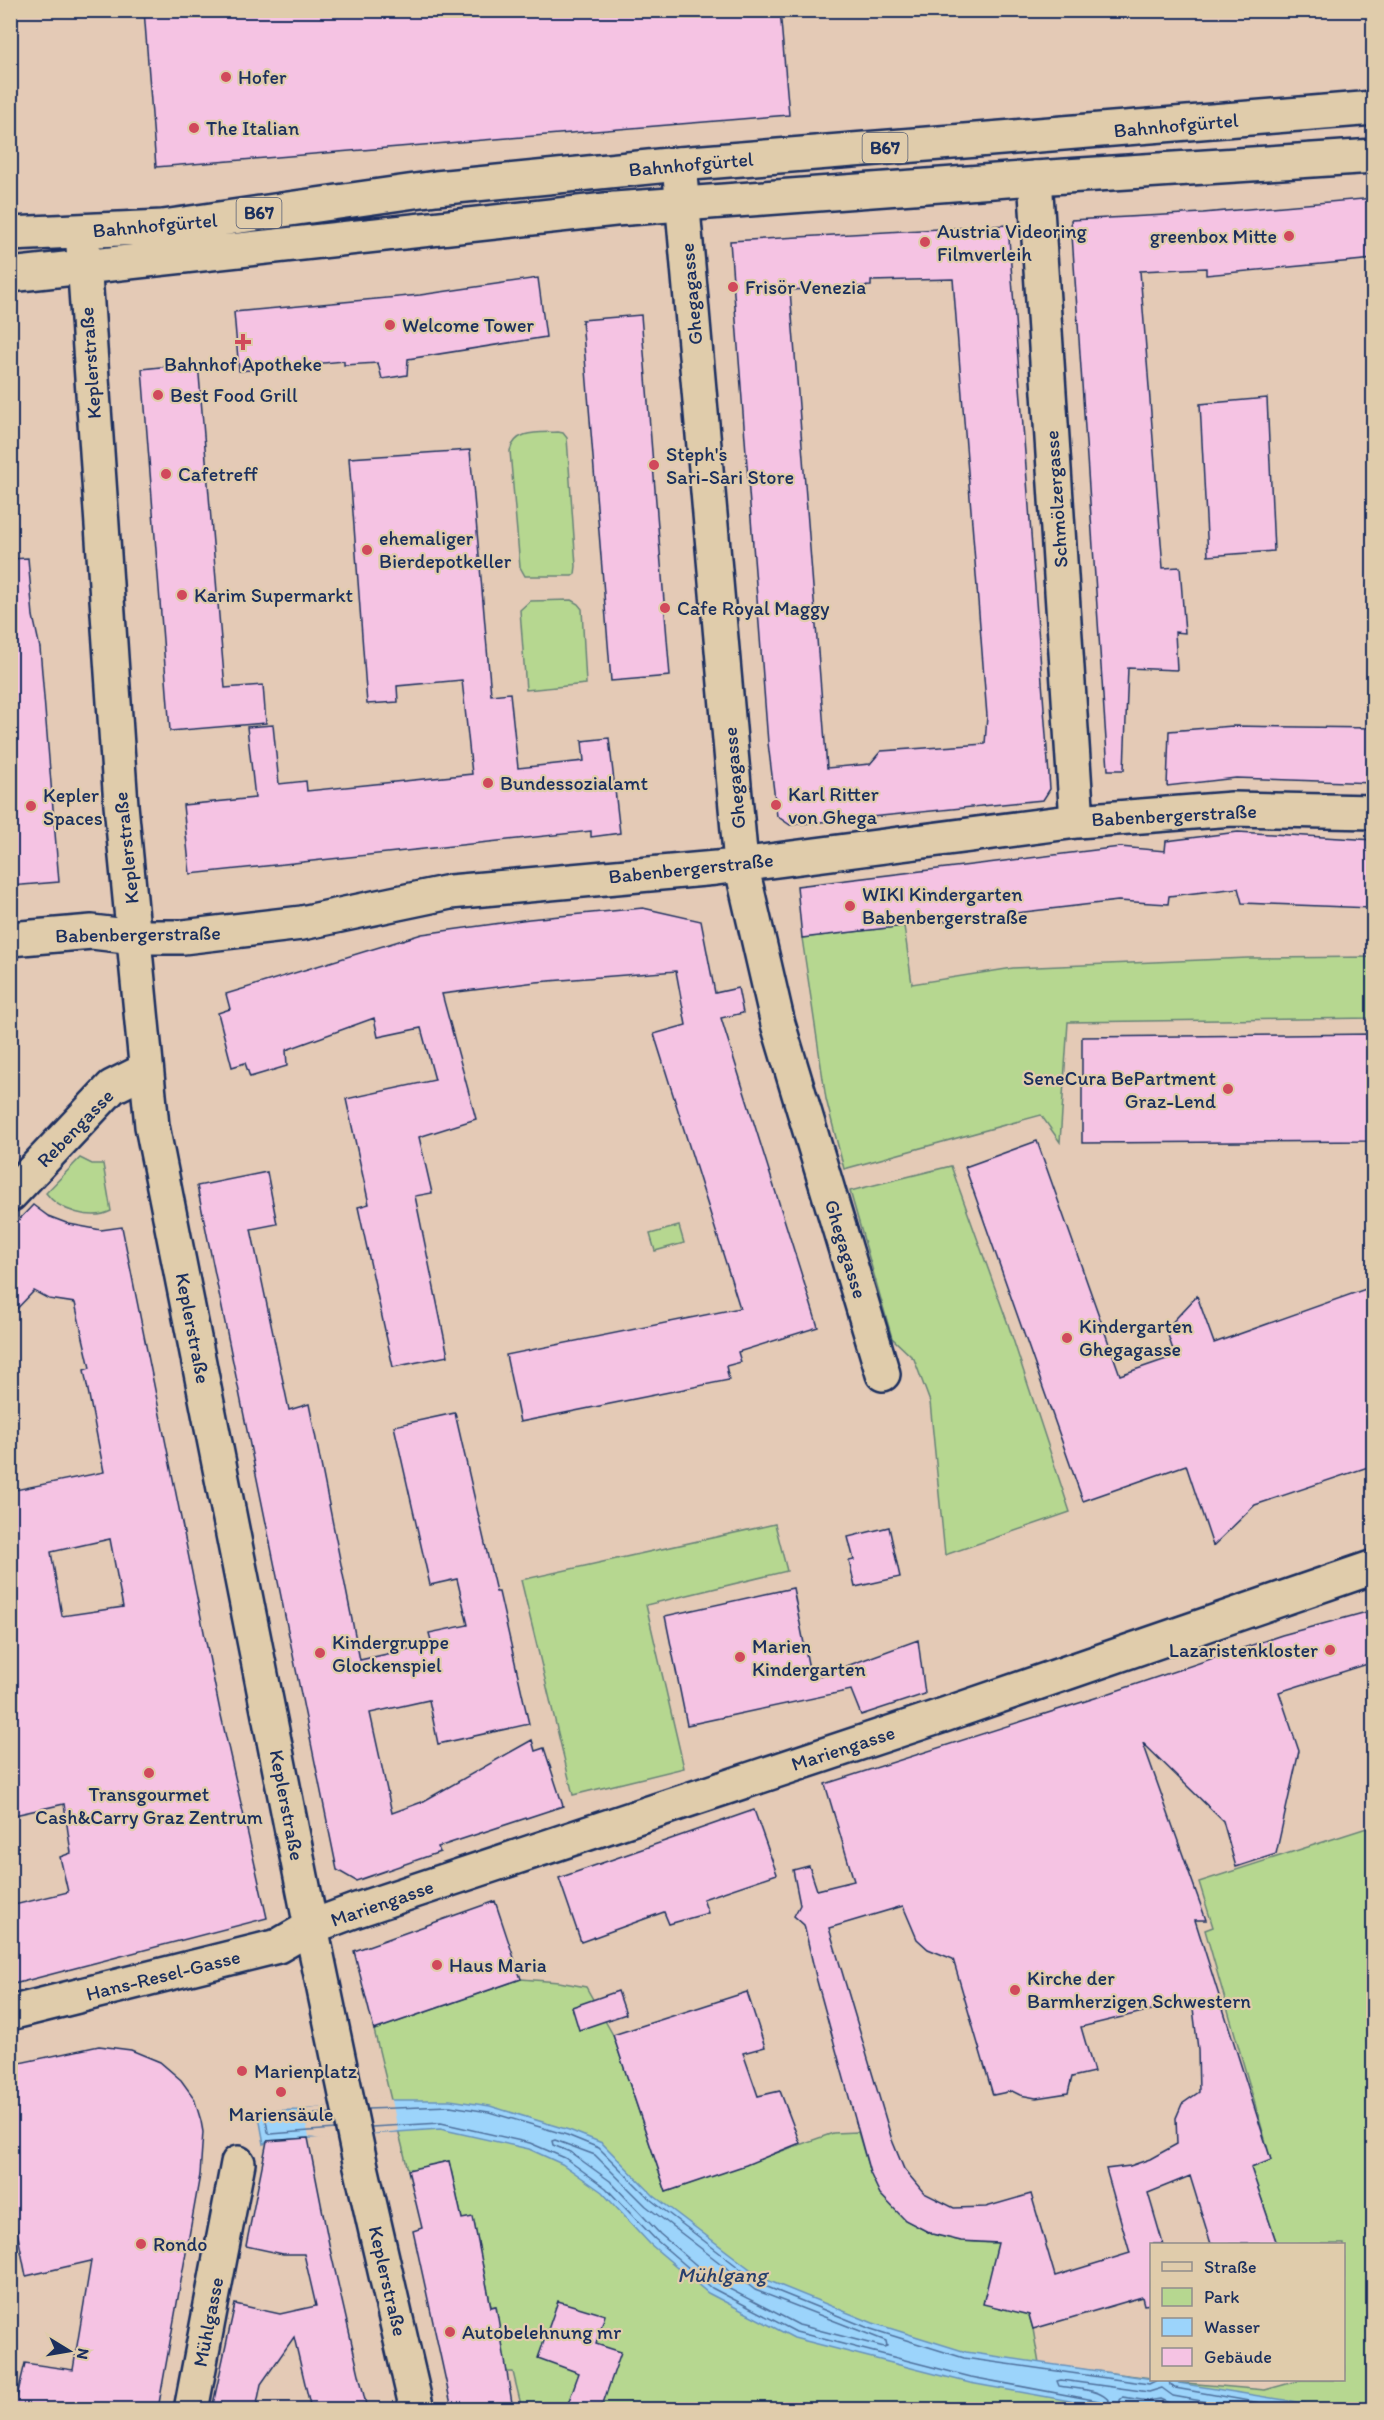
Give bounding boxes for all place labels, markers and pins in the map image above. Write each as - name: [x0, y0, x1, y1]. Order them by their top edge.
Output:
- place label: Hofer: [238, 65, 287, 89]
- marker: Hofer: [219, 70, 233, 84]
- place label: The Italian: [206, 116, 299, 140]
- marker: The Italian: [187, 121, 201, 135]
- place label: Austria Videoring Filmverleih: [937, 219, 1088, 266]
- place label: greenbox Mitte: [1150, 224, 1277, 248]
- marker: greenbox Mitte: [1282, 229, 1296, 243]
- marker: Austria Videoring Filmverleih: [918, 235, 932, 249]
- place label: Frisör Venezia: [745, 275, 866, 299]
- marker: Frisör Venezia: [726, 280, 740, 294]
- place label: Welcome Tower: [402, 313, 534, 337]
- marker: Welcome Tower: [383, 318, 397, 332]
- marker: Bahnhof Apotheke: [236, 335, 250, 349]
- place label: Bahnhof Apotheke: [164, 352, 322, 376]
- place label: Best Food Grill: [170, 383, 298, 407]
- marker: Best Food Grill: [151, 388, 165, 402]
- place label: Steph's Sari-Sari Store: [666, 442, 794, 489]
- marker: Steph's Sari-Sari Store: [647, 458, 661, 472]
- place label: Cafetreff: [178, 462, 258, 486]
- marker: Cafetreff: [159, 467, 173, 481]
- place label: ehemaliger Bierdepotkeller: [379, 526, 512, 573]
- marker: ehemaliger Bierdepotkeller: [360, 543, 374, 557]
- place label: Karim Supermarkt: [194, 583, 353, 607]
- marker: Karim Supermarkt: [175, 588, 189, 602]
- place label: Cafe Royal Maggy: [677, 596, 830, 620]
- marker: Cafe Royal Maggy: [658, 601, 672, 615]
- place label: Bundessozialamt: [500, 771, 648, 795]
- marker: Bundessozialamt: [481, 776, 495, 790]
- place label: Karl Ritter von Ghega: [788, 782, 879, 829]
- place label: Kepler Spaces: [43, 783, 103, 830]
- marker: Karl Ritter von Ghega: [769, 798, 783, 812]
- marker: Kepler Spaces: [24, 799, 38, 813]
- place label: WIKI Kindergarten Babenbergerstraße: [862, 882, 1028, 929]
- marker: WIKI Kindergarten Babenbergerstraße: [843, 899, 857, 913]
- place label: SeneCura BePartment Graz-Lend: [1023, 1066, 1217, 1113]
- marker: SeneCura BePartment Graz-Lend: [1221, 1082, 1235, 1096]
- place label: Kindergarten Ghegagasse: [1079, 1314, 1193, 1361]
- marker: Kindergarten Ghegagasse: [1060, 1331, 1074, 1345]
- place label: Kindergruppe Glockenspiel: [332, 1630, 449, 1677]
- place label: Marien Kindergarten: [752, 1634, 866, 1681]
- place label: Lazaristenkloster: [1169, 1638, 1318, 1662]
- marker: Lazaristenkloster: [1323, 1643, 1337, 1657]
- marker: Kindergruppe Glockenspiel: [313, 1646, 327, 1660]
- marker: Marien Kindergarten: [733, 1650, 747, 1664]
- marker: Transgourmet Cash&Carry Graz Zentrum: [142, 1766, 156, 1780]
- place label: Transgourmet Cash&Carry Graz Zentrum: [35, 1782, 263, 1829]
- place label: Haus Maria: [449, 1953, 547, 1977]
- marker: Haus Maria: [430, 1958, 444, 1972]
- place label: Kirche der Barmherzigen Schwestern: [1027, 1966, 1251, 2013]
- marker: Kirche der Barmherzigen Schwestern: [1008, 1983, 1022, 1997]
- place label: Marienplatz: [254, 2059, 358, 2083]
- marker: Marienplatz: [235, 2064, 249, 2078]
- marker: Mariensäule: [274, 2085, 288, 2099]
- place label: Mariensäule: [228, 2102, 334, 2126]
- place label: Rondo: [153, 2232, 207, 2256]
- marker: Rondo: [134, 2237, 148, 2251]
- place label: Autobelehnung mr: [462, 2320, 621, 2344]
- marker: Autobelehnung mr: [443, 2325, 457, 2339]

